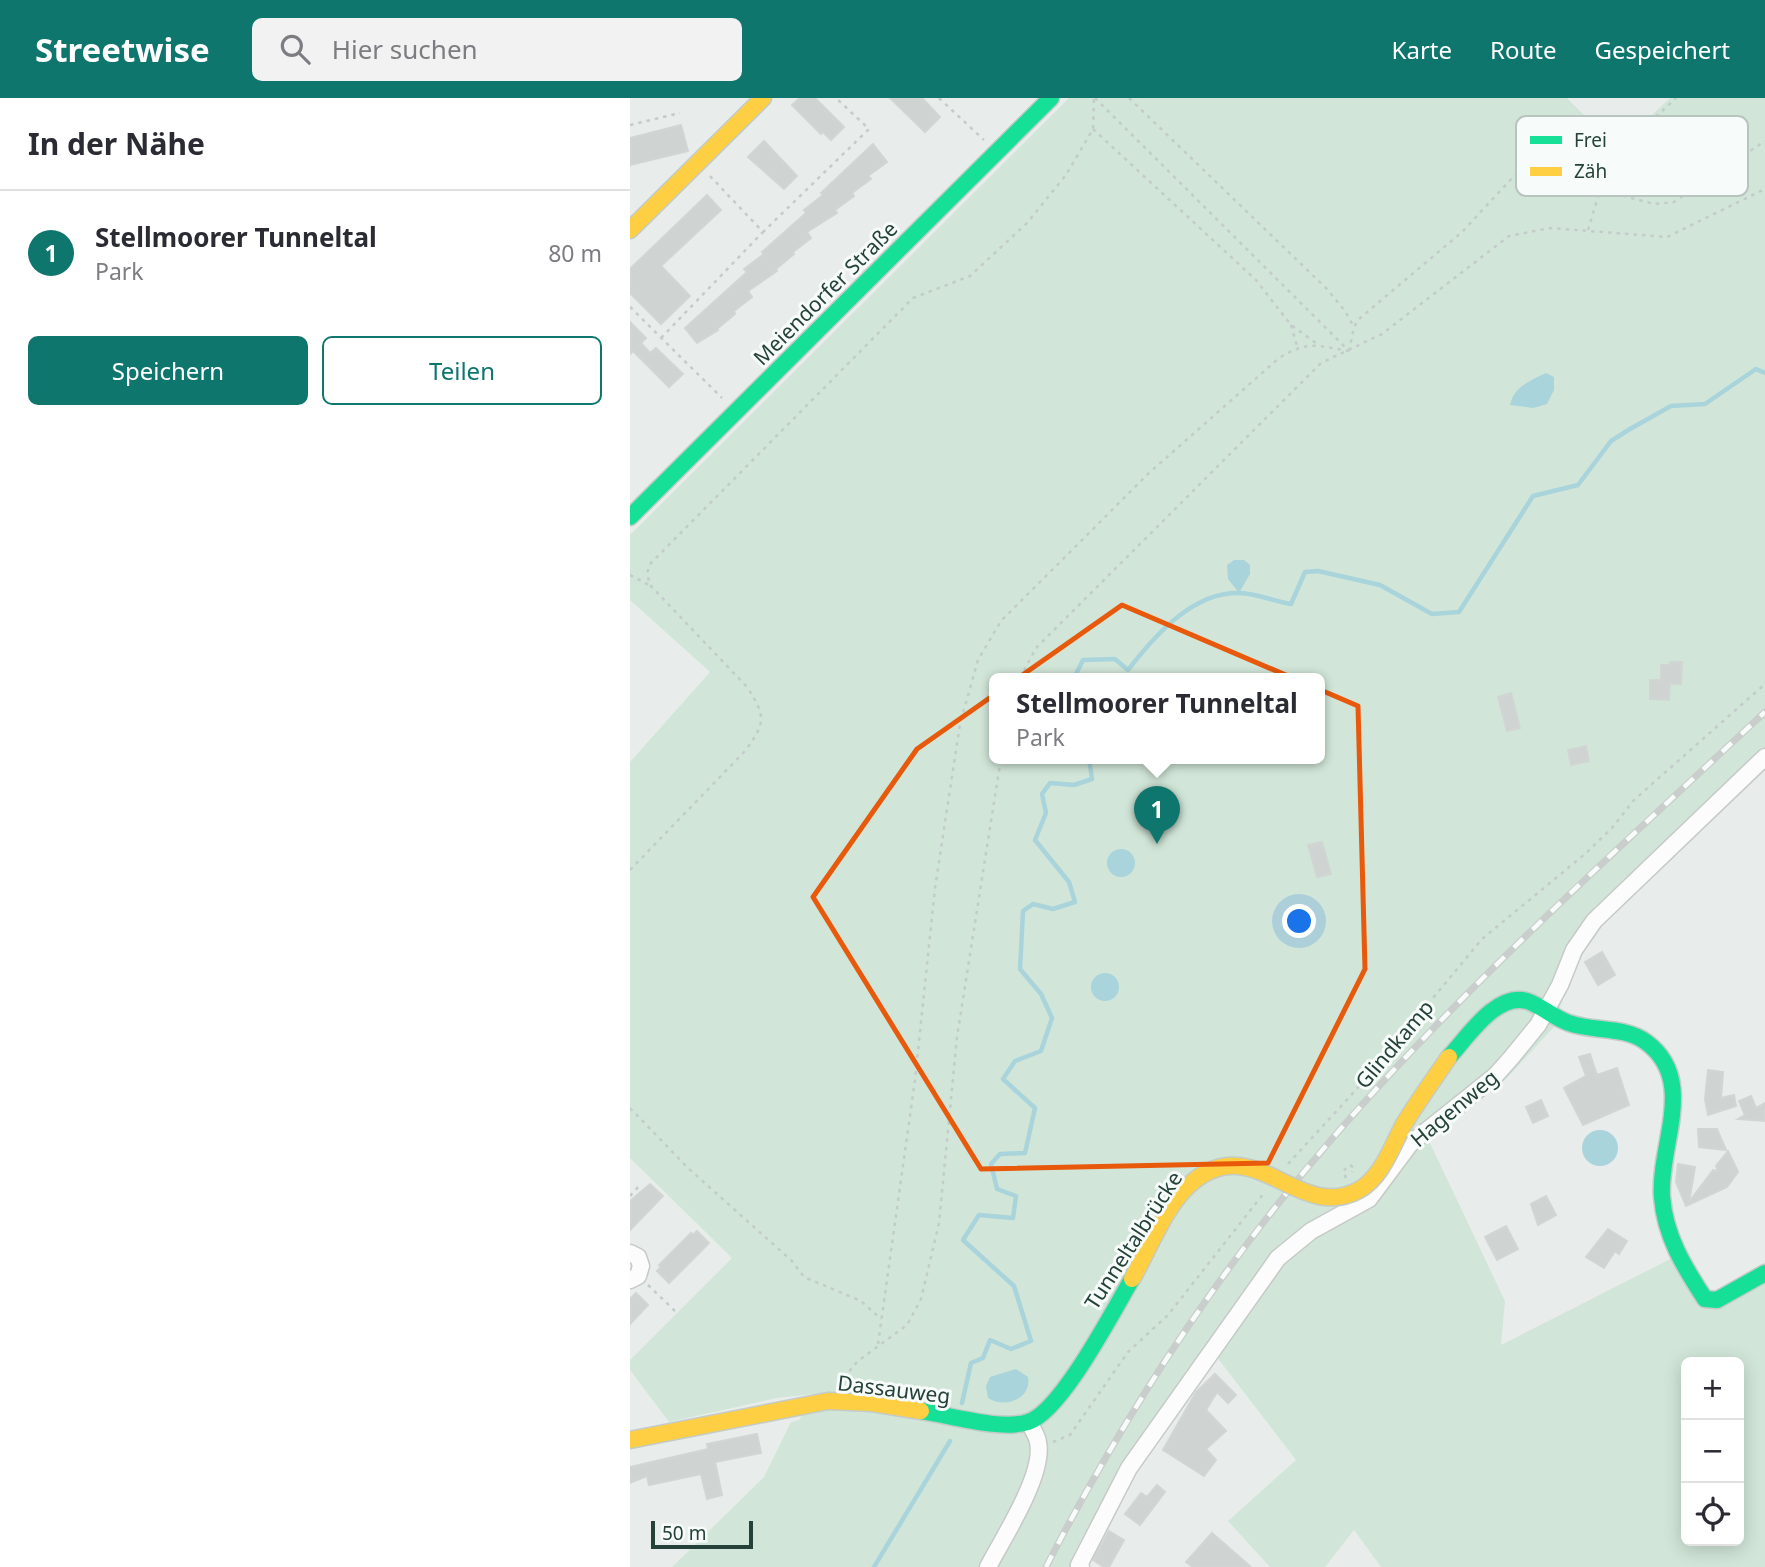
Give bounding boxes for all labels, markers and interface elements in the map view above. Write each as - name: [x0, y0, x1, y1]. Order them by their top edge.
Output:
- search box: [252, 18, 742, 81]
- text: Streetwise: [35, 27, 210, 72]
- icon: search: [276, 30, 314, 68]
- text: Hier suchen: [332, 31, 478, 67]
- text: Karte: [1392, 33, 1452, 66]
- text: Route: [1490, 33, 1557, 66]
- text: Gespeichert: [1595, 33, 1730, 66]
- legend: [1516, 116, 1748, 196]
- text: In der Nähe: [28, 123, 205, 164]
- text: Frei: [1574, 127, 1607, 153]
- text: Zäh: [1574, 158, 1607, 184]
- street label: Meiendorfer Straße: [747, 215, 903, 371]
- text: Stellmoorer Tunneltal: [95, 219, 377, 255]
- text: 1: [44, 237, 58, 269]
- text: 80 m: [548, 237, 602, 269]
- text: Park: [95, 255, 144, 287]
- button: Speichern: [28, 336, 308, 405]
- button: Teilen: [322, 336, 602, 405]
- popup: [989, 673, 1325, 764]
- text: Stellmoorer Tunneltal: [1016, 685, 1298, 721]
- text: Park: [1016, 721, 1065, 753]
- pin: 1: [1134, 786, 1180, 844]
- your location: [1282, 904, 1316, 938]
- street label: Glindkamp: [1349, 994, 1439, 1094]
- street label: Hagenweg: [1404, 1063, 1504, 1153]
- street label: Tunneltalbrücke: [1078, 1166, 1188, 1314]
- map controls: [1681, 1357, 1744, 1546]
- button: +: [1681, 1357, 1744, 1420]
- street label: Dassauweg: [836, 1368, 952, 1410]
- button: −: [1681, 1420, 1744, 1483]
- button: locate: [1681, 1483, 1744, 1546]
- scale bar: [651, 1518, 752, 1550]
- text: 50 m: [662, 1520, 706, 1546]

